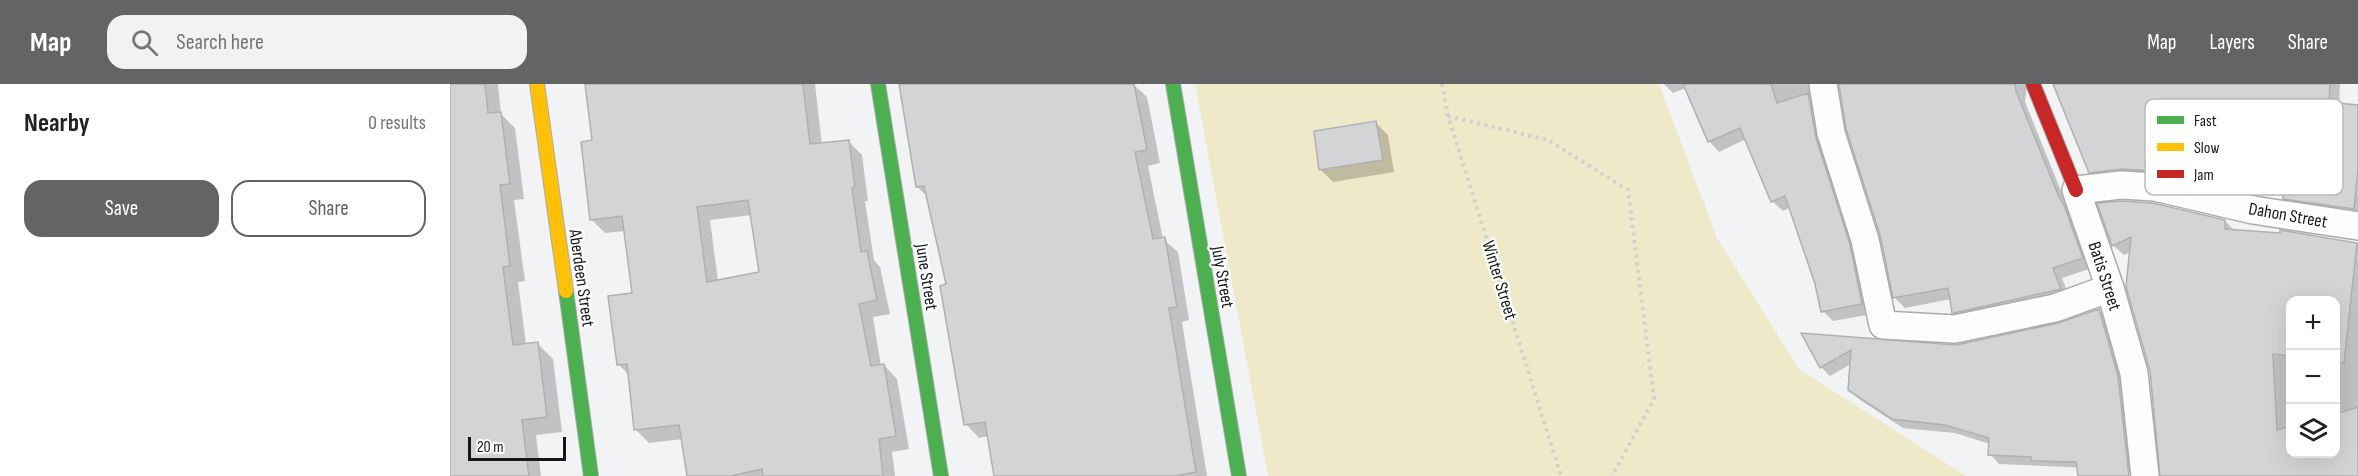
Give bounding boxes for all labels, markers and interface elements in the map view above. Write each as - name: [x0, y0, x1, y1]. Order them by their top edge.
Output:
- search box: [107, 15, 527, 69]
- text: Map: [30, 26, 71, 59]
- icon: search: [128, 26, 161, 59]
- text: Search here: [176, 29, 264, 56]
- text: Map: [2147, 30, 2176, 55]
- text: Layers: [2209, 30, 2255, 55]
- text: Share: [2288, 30, 2328, 55]
- legend: [2145, 99, 2343, 195]
- text: Nearby: [24, 108, 90, 139]
- text: 0 results: [368, 111, 426, 135]
- text: Fast: [2194, 112, 2217, 131]
- text: Slow: [2194, 139, 2219, 158]
- text: Jam: [2193, 166, 2214, 185]
- button: Save: [24, 180, 219, 237]
- button: Share: [231, 180, 426, 237]
- street label: Dahon Street: [2247, 198, 2329, 233]
- street label: Aberdeen Street: [564, 227, 599, 329]
- street label: Winter Street: [1478, 238, 1522, 323]
- street label: Batis Street: [2084, 239, 2126, 314]
- street label: June Street: [911, 241, 942, 312]
- street label: July Street: [1207, 244, 1238, 310]
- map controls: [2286, 296, 2340, 458]
- button: +: [2286, 296, 2340, 350]
- button: −: [2286, 350, 2340, 404]
- button: layers: [2286, 404, 2340, 458]
- scale bar: [468, 434, 566, 462]
- text: 20 m: [477, 438, 504, 457]

